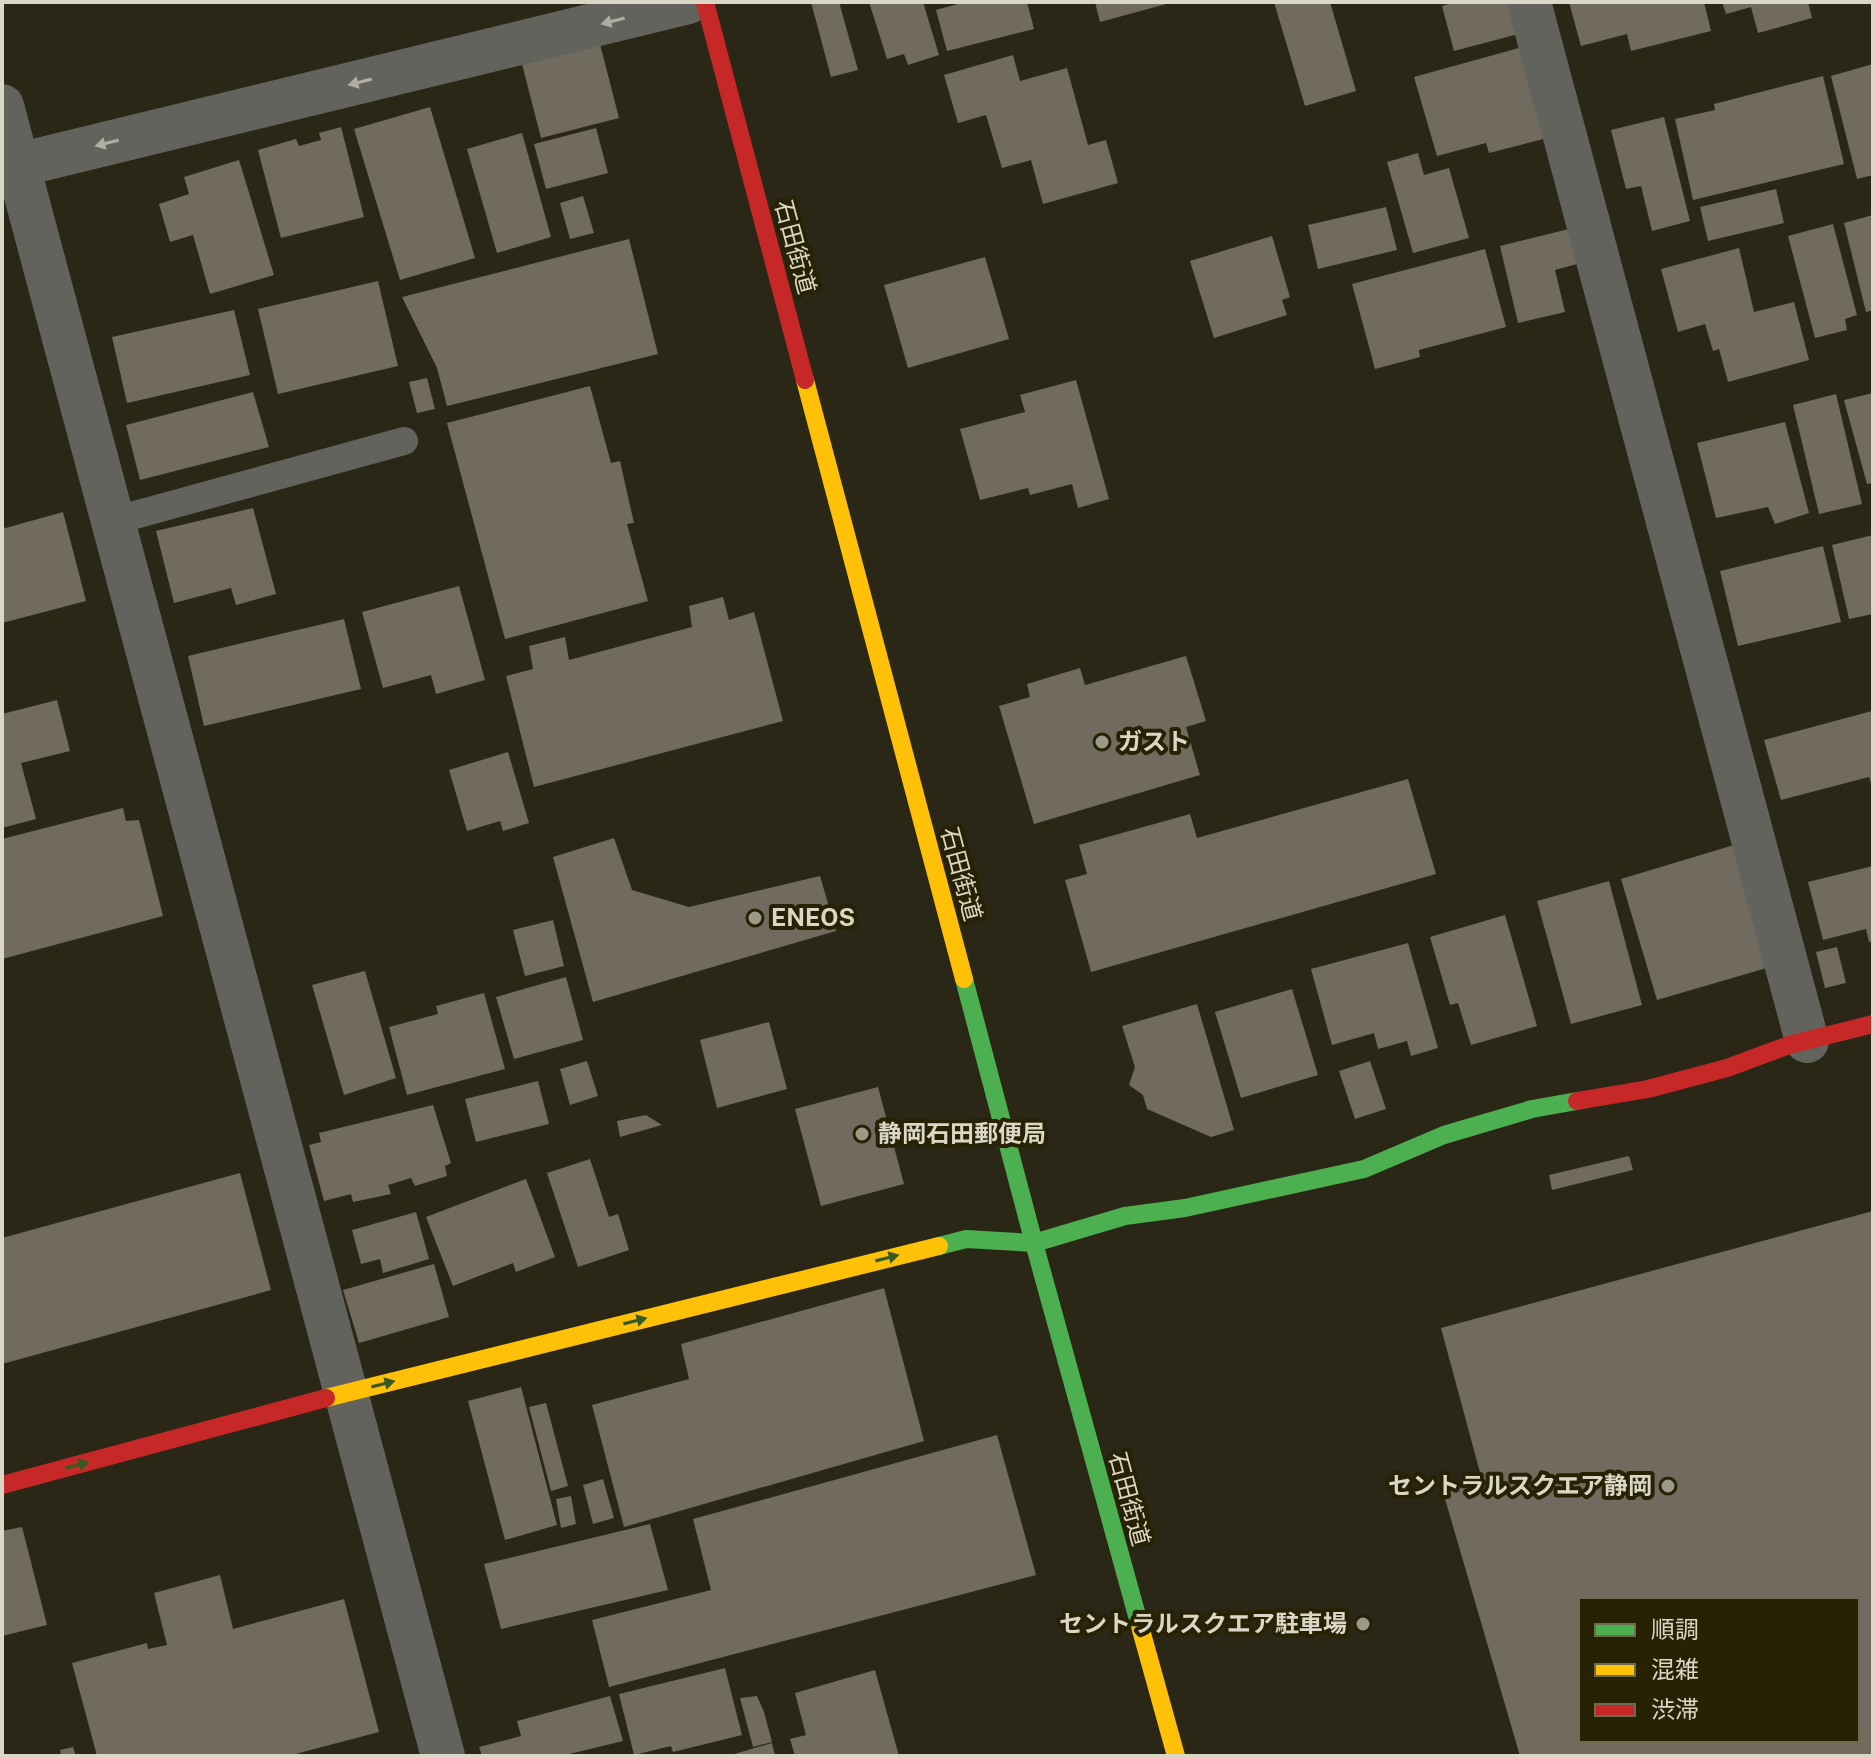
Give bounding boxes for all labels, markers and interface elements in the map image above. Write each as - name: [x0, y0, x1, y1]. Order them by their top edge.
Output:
- one-way arrow: [600, 15, 625, 27]
- one-way arrow: [347, 76, 372, 89]
- one-way arrow: [95, 137, 120, 150]
- street label: 石田街道: [770, 197, 822, 297]
- place label: ガスト: [1118, 727, 1190, 755]
- marker: ガスト: [1093, 733, 1111, 751]
- street label: 石田街道: [936, 824, 988, 924]
- place label: ENEOS: [771, 903, 855, 931]
- marker: ENEOS: [746, 909, 764, 927]
- place label: 静岡石田郵便局: [878, 1119, 1046, 1147]
- marker: 静岡石田郵便局: [853, 1125, 871, 1143]
- one-way arrow: [875, 1251, 900, 1264]
- one-way arrow: [623, 1314, 648, 1327]
- one-way arrow: [370, 1377, 395, 1390]
- street label: 石田街道: [1104, 1449, 1156, 1549]
- one-way arrow: [65, 1458, 90, 1470]
- place label: セントラルスクエア静岡: [1388, 1471, 1652, 1499]
- marker: セントラルスクエア静岡: [1659, 1477, 1677, 1495]
- legend: [1579, 1598, 1859, 1742]
- place label: セントラルスクエア駐車場: [1059, 1609, 1347, 1637]
- marker: セントラルスクエア駐車場: [1354, 1615, 1372, 1633]
- text: 順調: [1651, 1615, 1699, 1643]
- text: 混雑: [1651, 1655, 1699, 1683]
- text: 渋滞: [1651, 1695, 1699, 1723]

